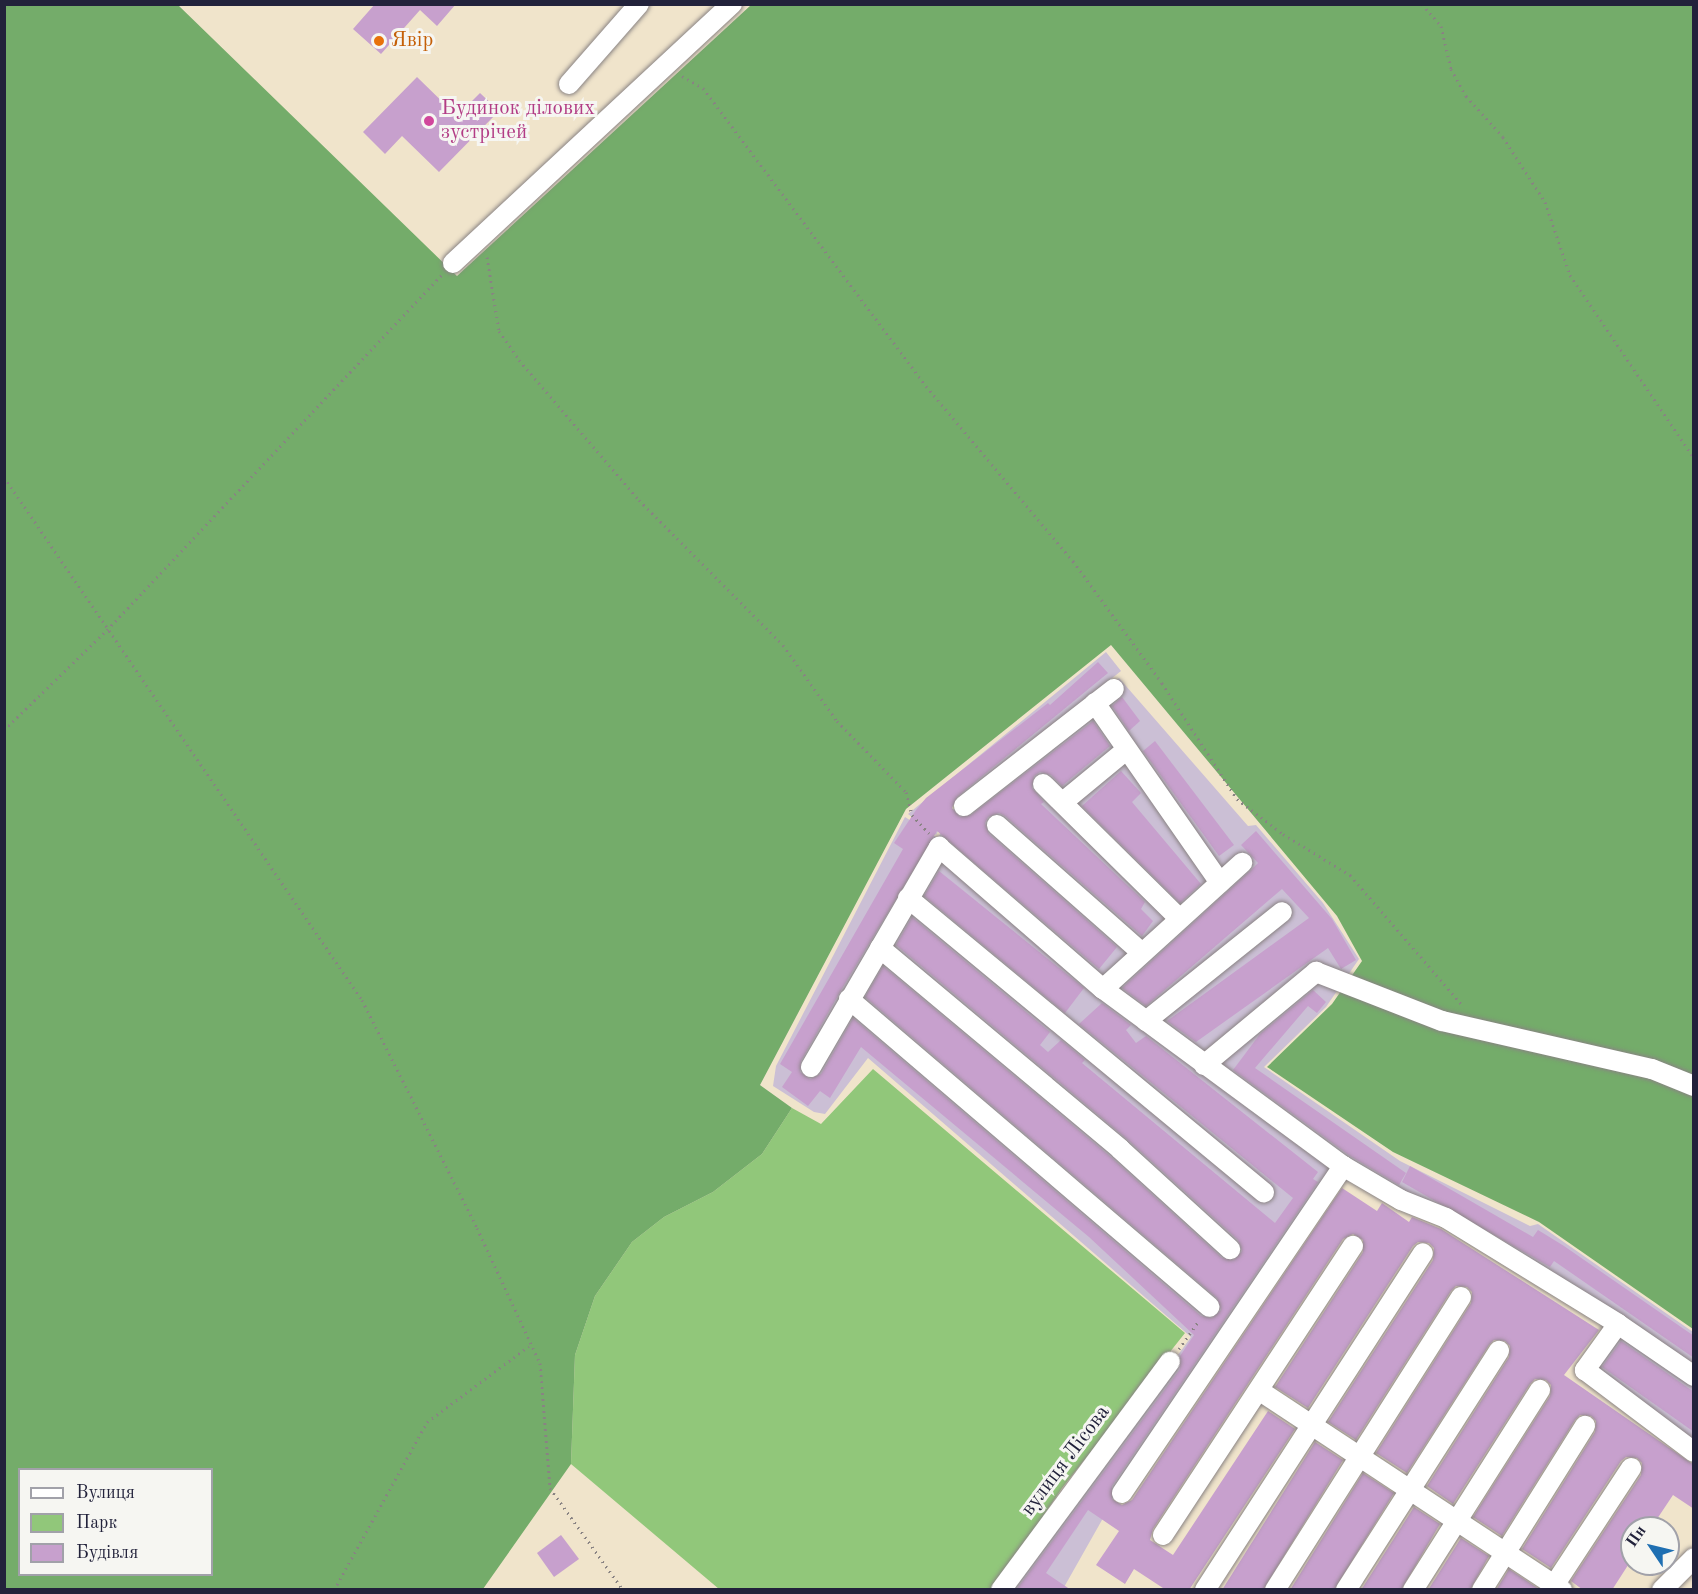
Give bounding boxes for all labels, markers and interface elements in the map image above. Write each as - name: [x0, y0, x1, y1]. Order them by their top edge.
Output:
- place label: Явір: [391, 28, 433, 54]
- marker: Явір: [372, 34, 386, 48]
- place label: Будинок ділових зустрічей: [441, 96, 595, 146]
- marker: Будинок ділових зустрічей: [422, 114, 436, 128]
- street label: вулиця Лісова: [1016, 1401, 1116, 1521]
- legend: [18, 1468, 213, 1576]
- text: Вулиця: [76, 1484, 135, 1502]
- text: Парк: [76, 1514, 117, 1532]
- north arrow: [1620, 1516, 1680, 1576]
- text: Пн: [1624, 1523, 1650, 1550]
- text: Будівля: [76, 1544, 138, 1562]

